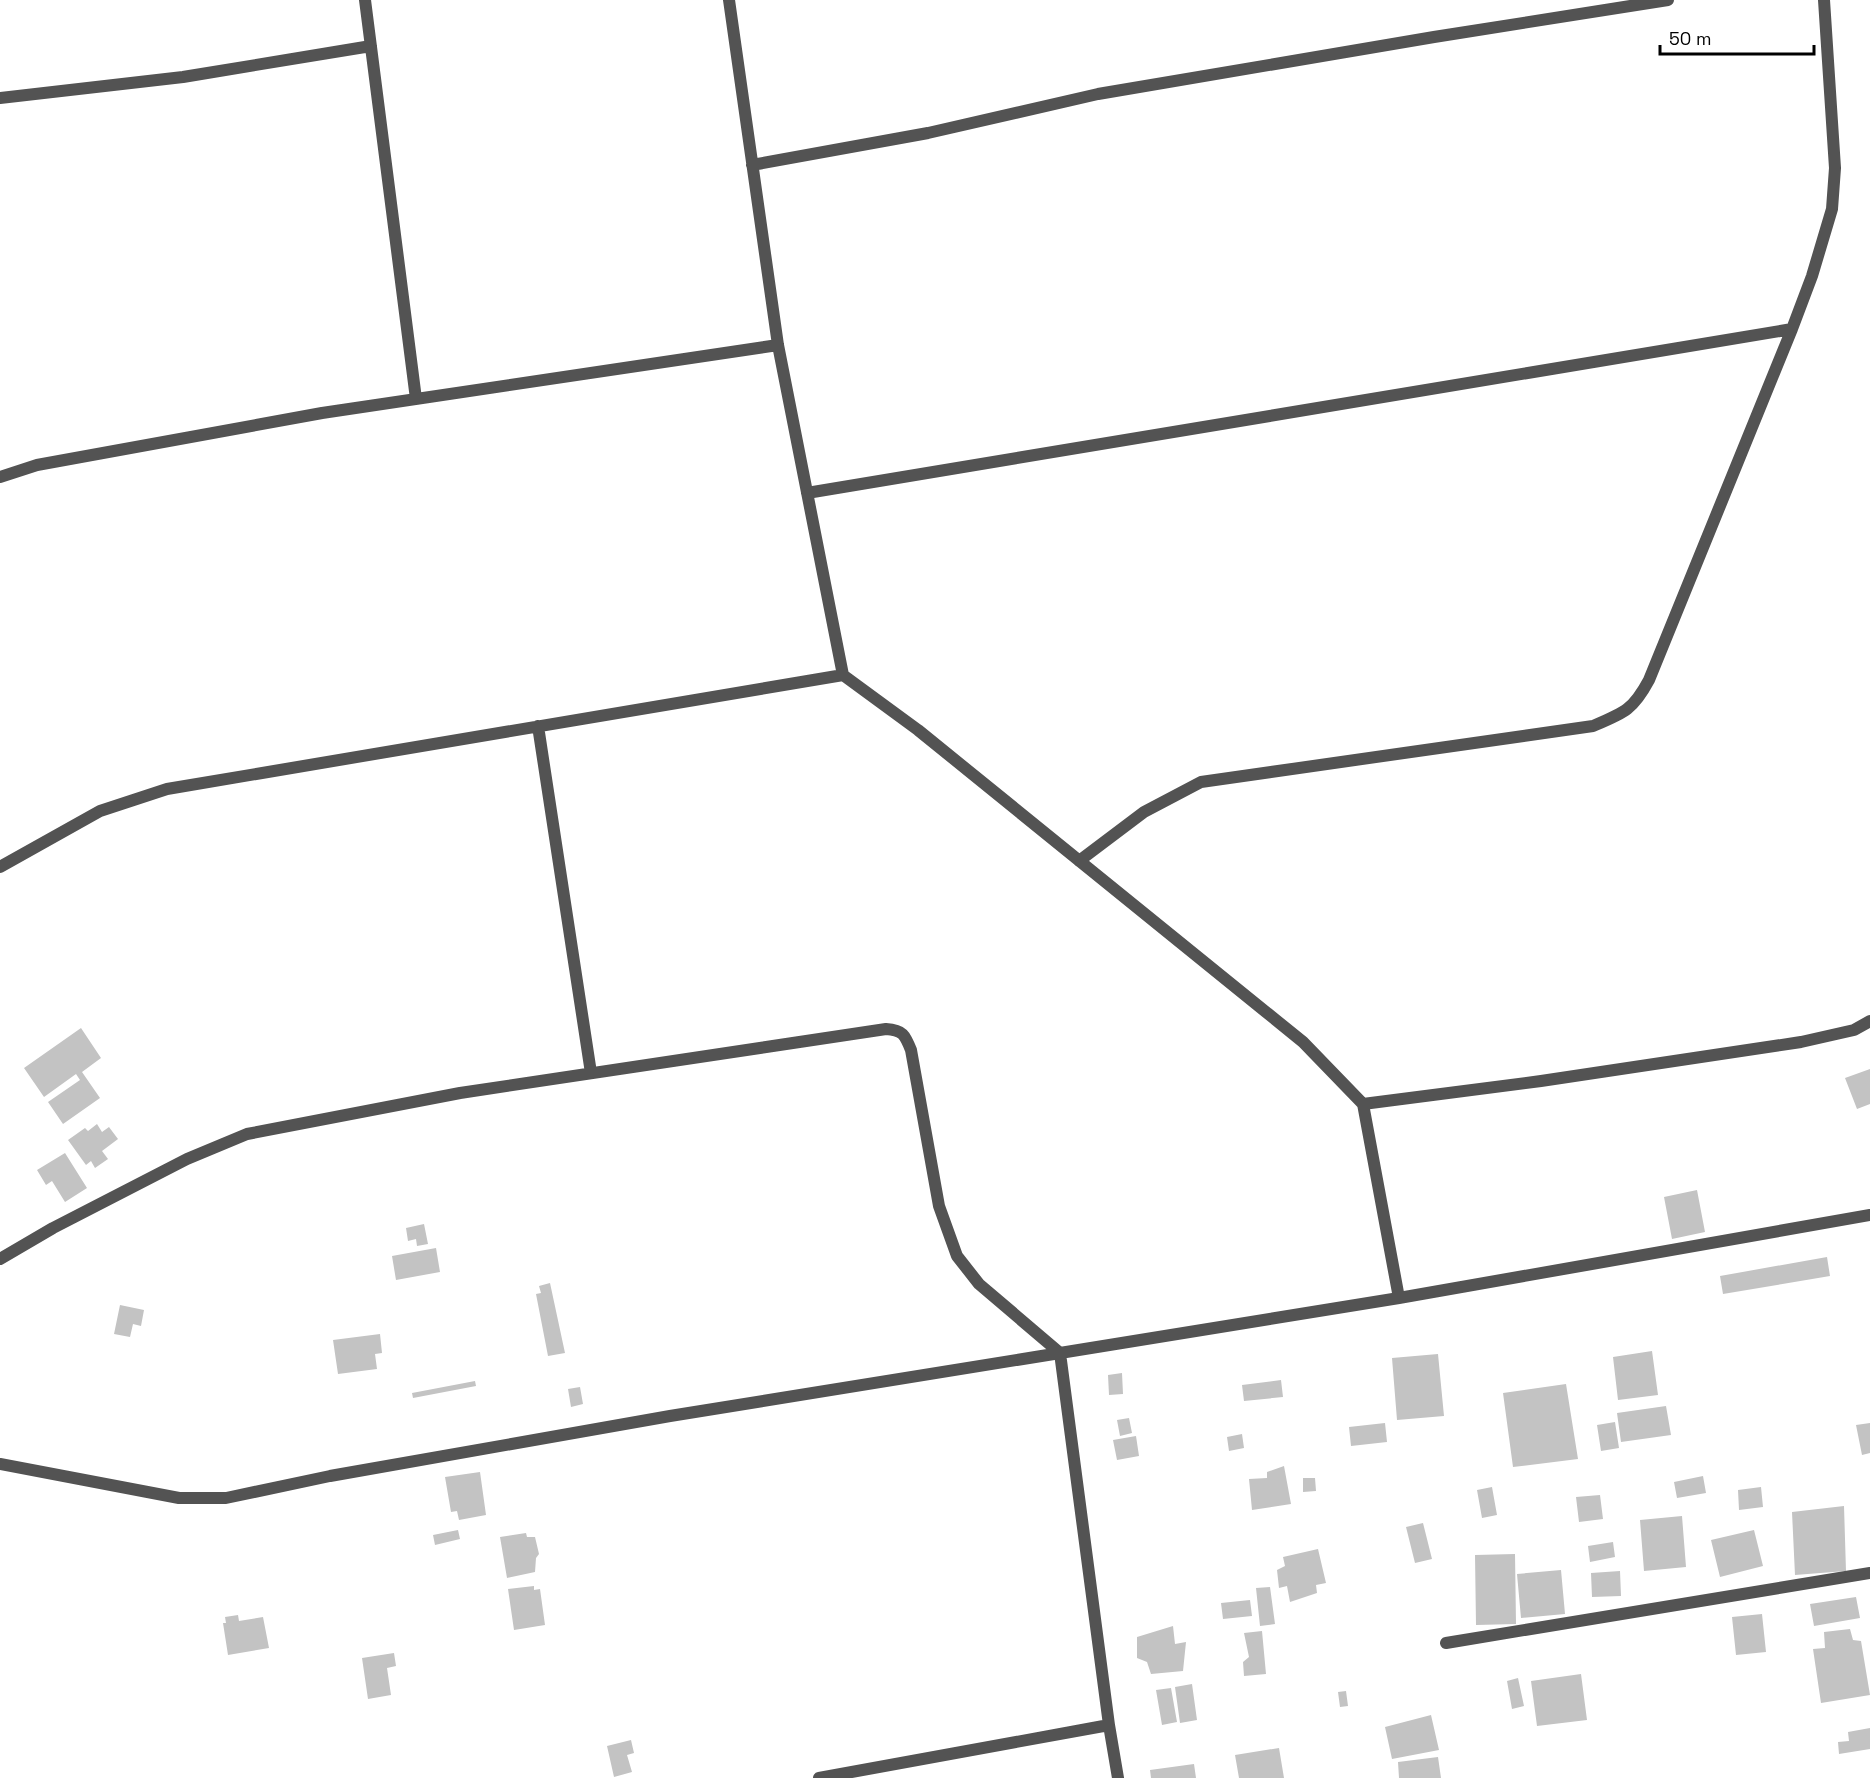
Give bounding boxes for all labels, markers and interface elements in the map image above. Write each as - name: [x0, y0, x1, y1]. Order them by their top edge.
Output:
- scale bar: [1660, 18, 1814, 56]
- text: 50 m: [1669, 27, 1711, 50]

